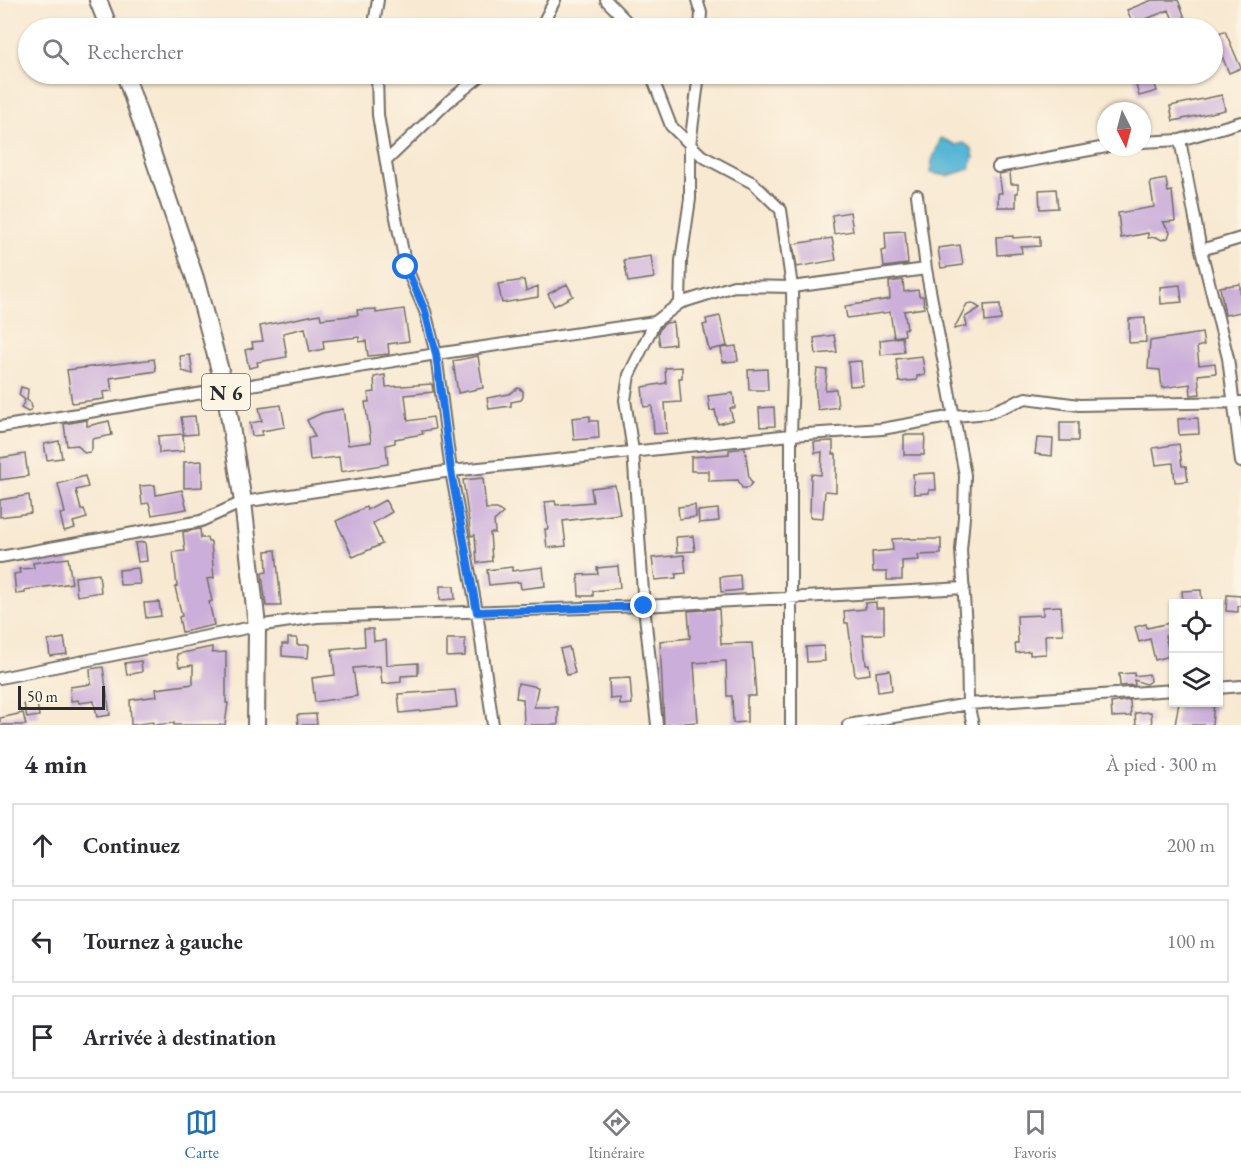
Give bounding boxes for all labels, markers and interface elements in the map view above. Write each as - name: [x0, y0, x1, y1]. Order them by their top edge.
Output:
- search box: [18, 18, 1223, 84]
- icon: search: [39, 35, 72, 68]
- text: Rechercher: [87, 37, 183, 66]
- north arrow: [1097, 102, 1151, 156]
- route start: [392, 253, 418, 279]
- road number: N 6: [202, 374, 250, 410]
- route end: [630, 592, 656, 618]
- map controls: [1169, 599, 1223, 707]
- button: locate: [1169, 599, 1223, 653]
- button: layers: [1169, 653, 1223, 707]
- scale bar: [18, 683, 105, 710]
- text: 50 m: [27, 686, 58, 707]
- text: 4 min: [24, 747, 87, 781]
- text: À pied · 300 m: [1106, 751, 1217, 777]
- icon: ahead: [26, 829, 59, 862]
- text: Continuez: [83, 831, 180, 860]
- text: 200 m: [1167, 832, 1215, 858]
- icon: left: [26, 925, 59, 958]
- text: Tournez à gauche: [83, 927, 243, 956]
- text: 100 m: [1167, 928, 1215, 954]
- icon: arrive: [26, 1021, 59, 1054]
- text: Arrivée à destination: [83, 1023, 276, 1052]
- tab: Carte: [185, 1106, 219, 1163]
- tab: Itinéraire: [588, 1106, 644, 1163]
- tab: Favoris: [1014, 1106, 1056, 1163]

